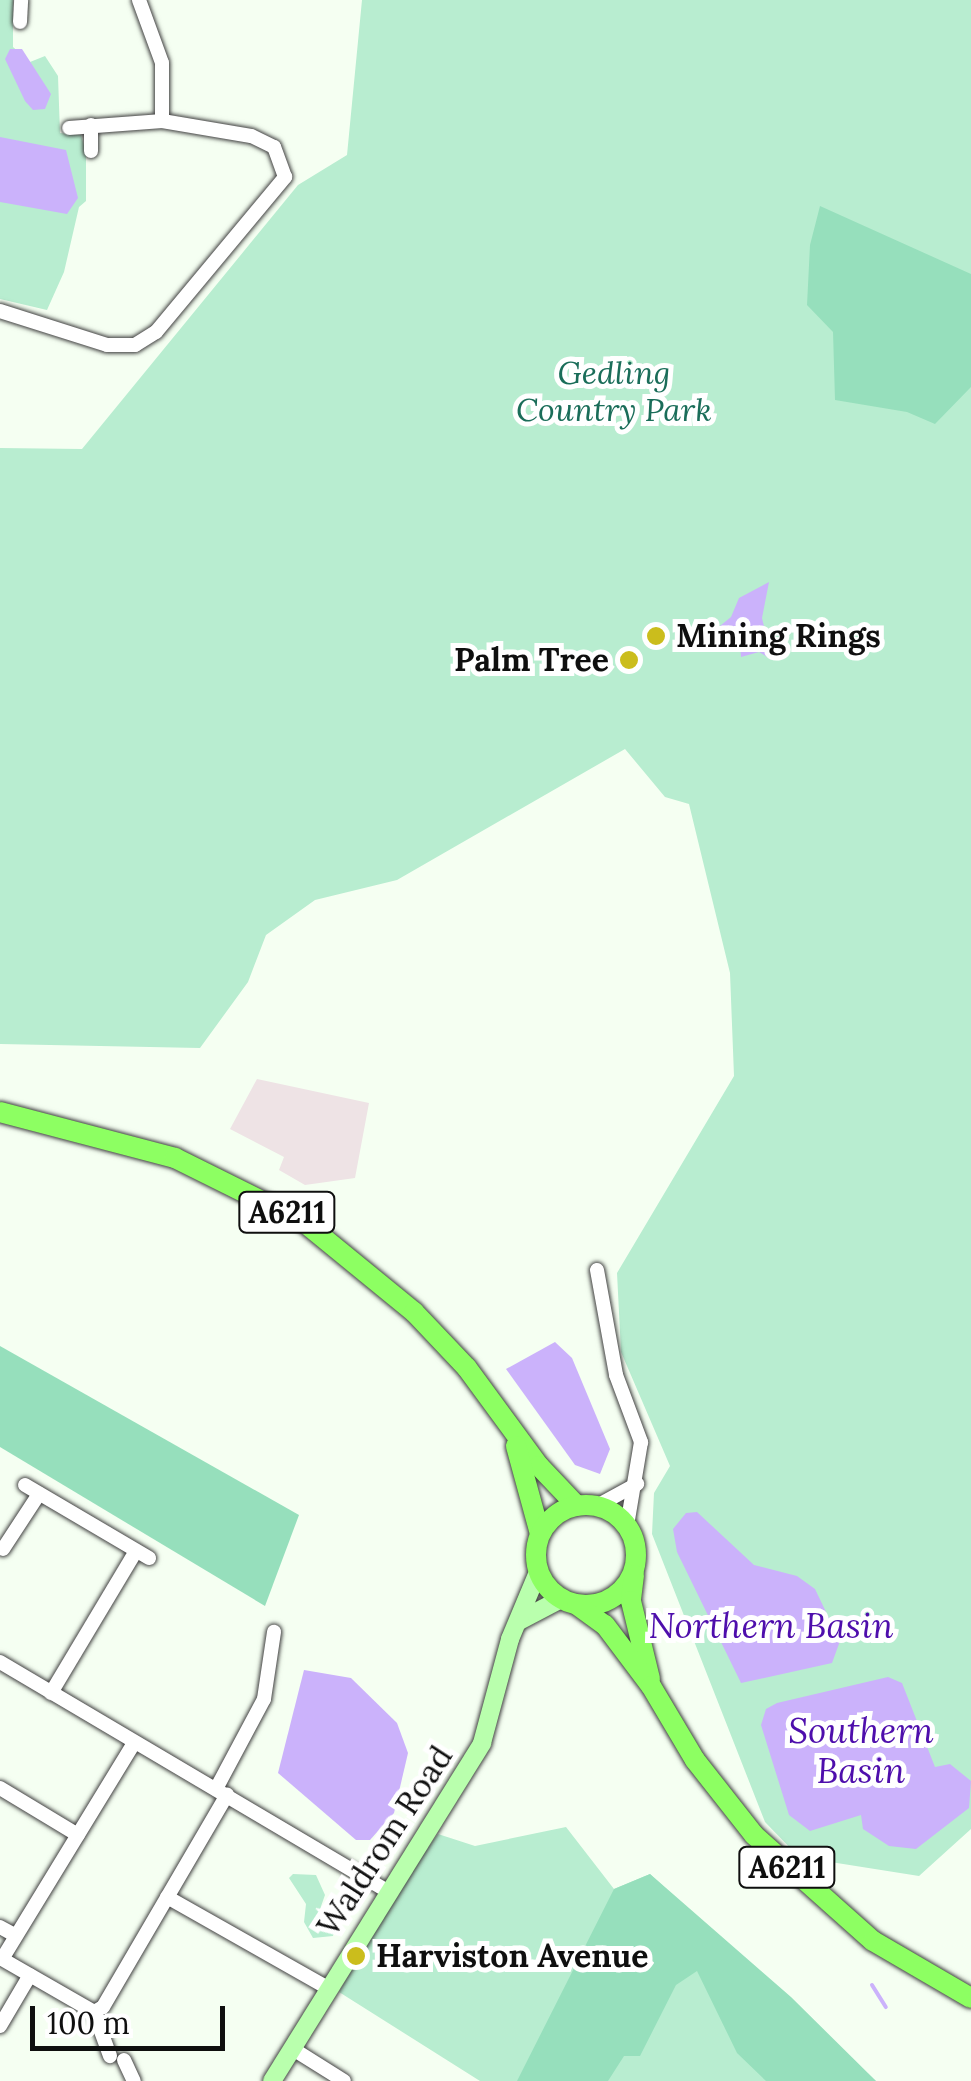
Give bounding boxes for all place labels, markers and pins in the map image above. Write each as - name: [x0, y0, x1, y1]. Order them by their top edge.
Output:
- place label: Mining Rings: [676, 617, 881, 655]
- marker: Mining Rings: [645, 625, 667, 647]
- place label: Palm Tree: [454, 641, 609, 679]
- marker: Palm Tree: [618, 649, 640, 671]
- place label: Harviston Avenue: [376, 1937, 648, 1975]
- marker: Harviston Avenue: [345, 1945, 367, 1967]

